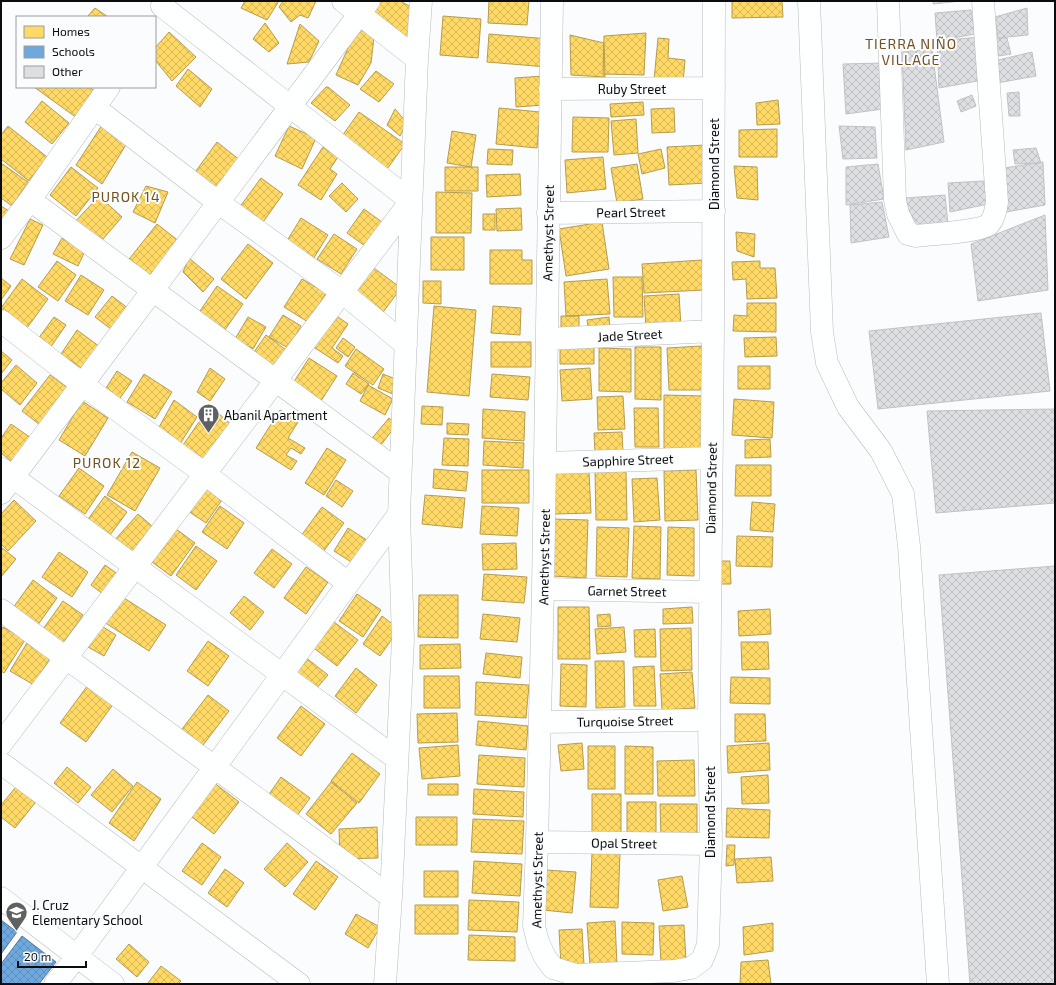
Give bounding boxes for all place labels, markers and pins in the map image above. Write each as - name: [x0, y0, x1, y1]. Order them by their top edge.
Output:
- building icon: Abanil Apartment: [196, 402, 222, 435]
- place label: Abanil Apartment: [224, 407, 327, 423]
- place label: J. Cruz Elementary School: [32, 897, 143, 928]
- school or university icon: J. Cruz Elementary School: [4, 899, 30, 932]

